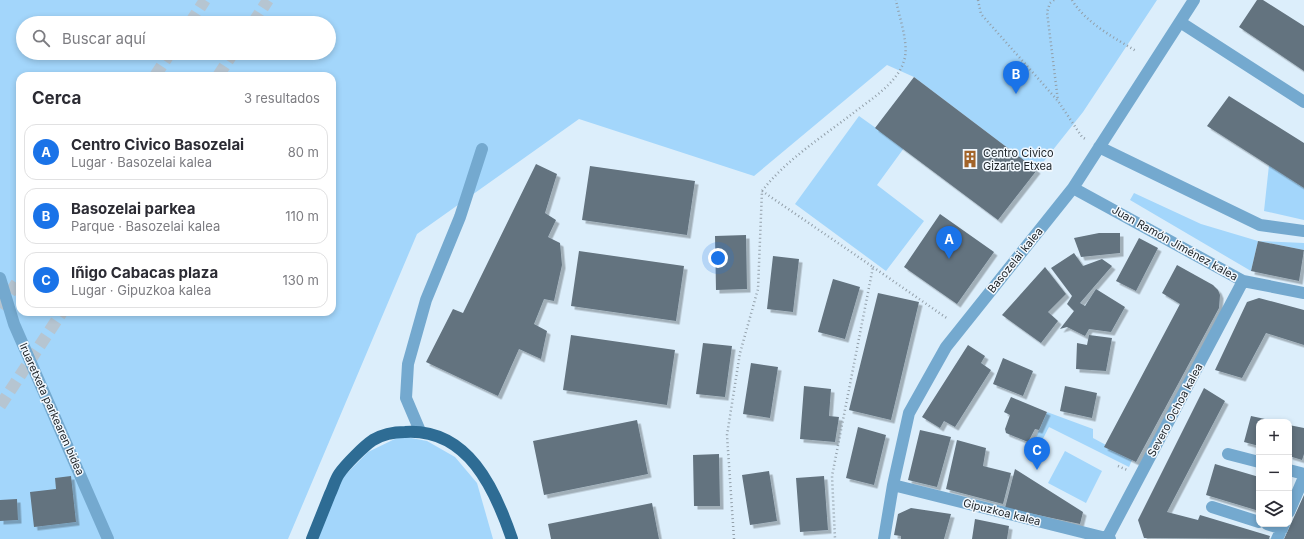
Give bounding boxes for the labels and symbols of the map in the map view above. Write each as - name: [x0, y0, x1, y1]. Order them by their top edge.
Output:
- pin: B: [1003, 61, 1029, 94]
- place label: Centro Civico Gizarte Etxea: [983, 146, 1054, 173]
- building icon: Centro Civico Gizarte Etxea: [960, 149, 980, 169]
- street label: Juan Ramón Jiménez kalea: [1109, 202, 1241, 284]
- street label: Basozelai kalea: [984, 224, 1046, 296]
- pin: A: [936, 226, 962, 259]
- your location: [708, 248, 728, 268]
- street label: Iruaretxeta parkearen bidea: [16, 341, 88, 477]
- street label: Severo Ochoa kalea: [1144, 361, 1206, 459]
- pin: C: [1024, 437, 1050, 470]
- street label: Gipuzkoa kalea: [962, 496, 1042, 528]

